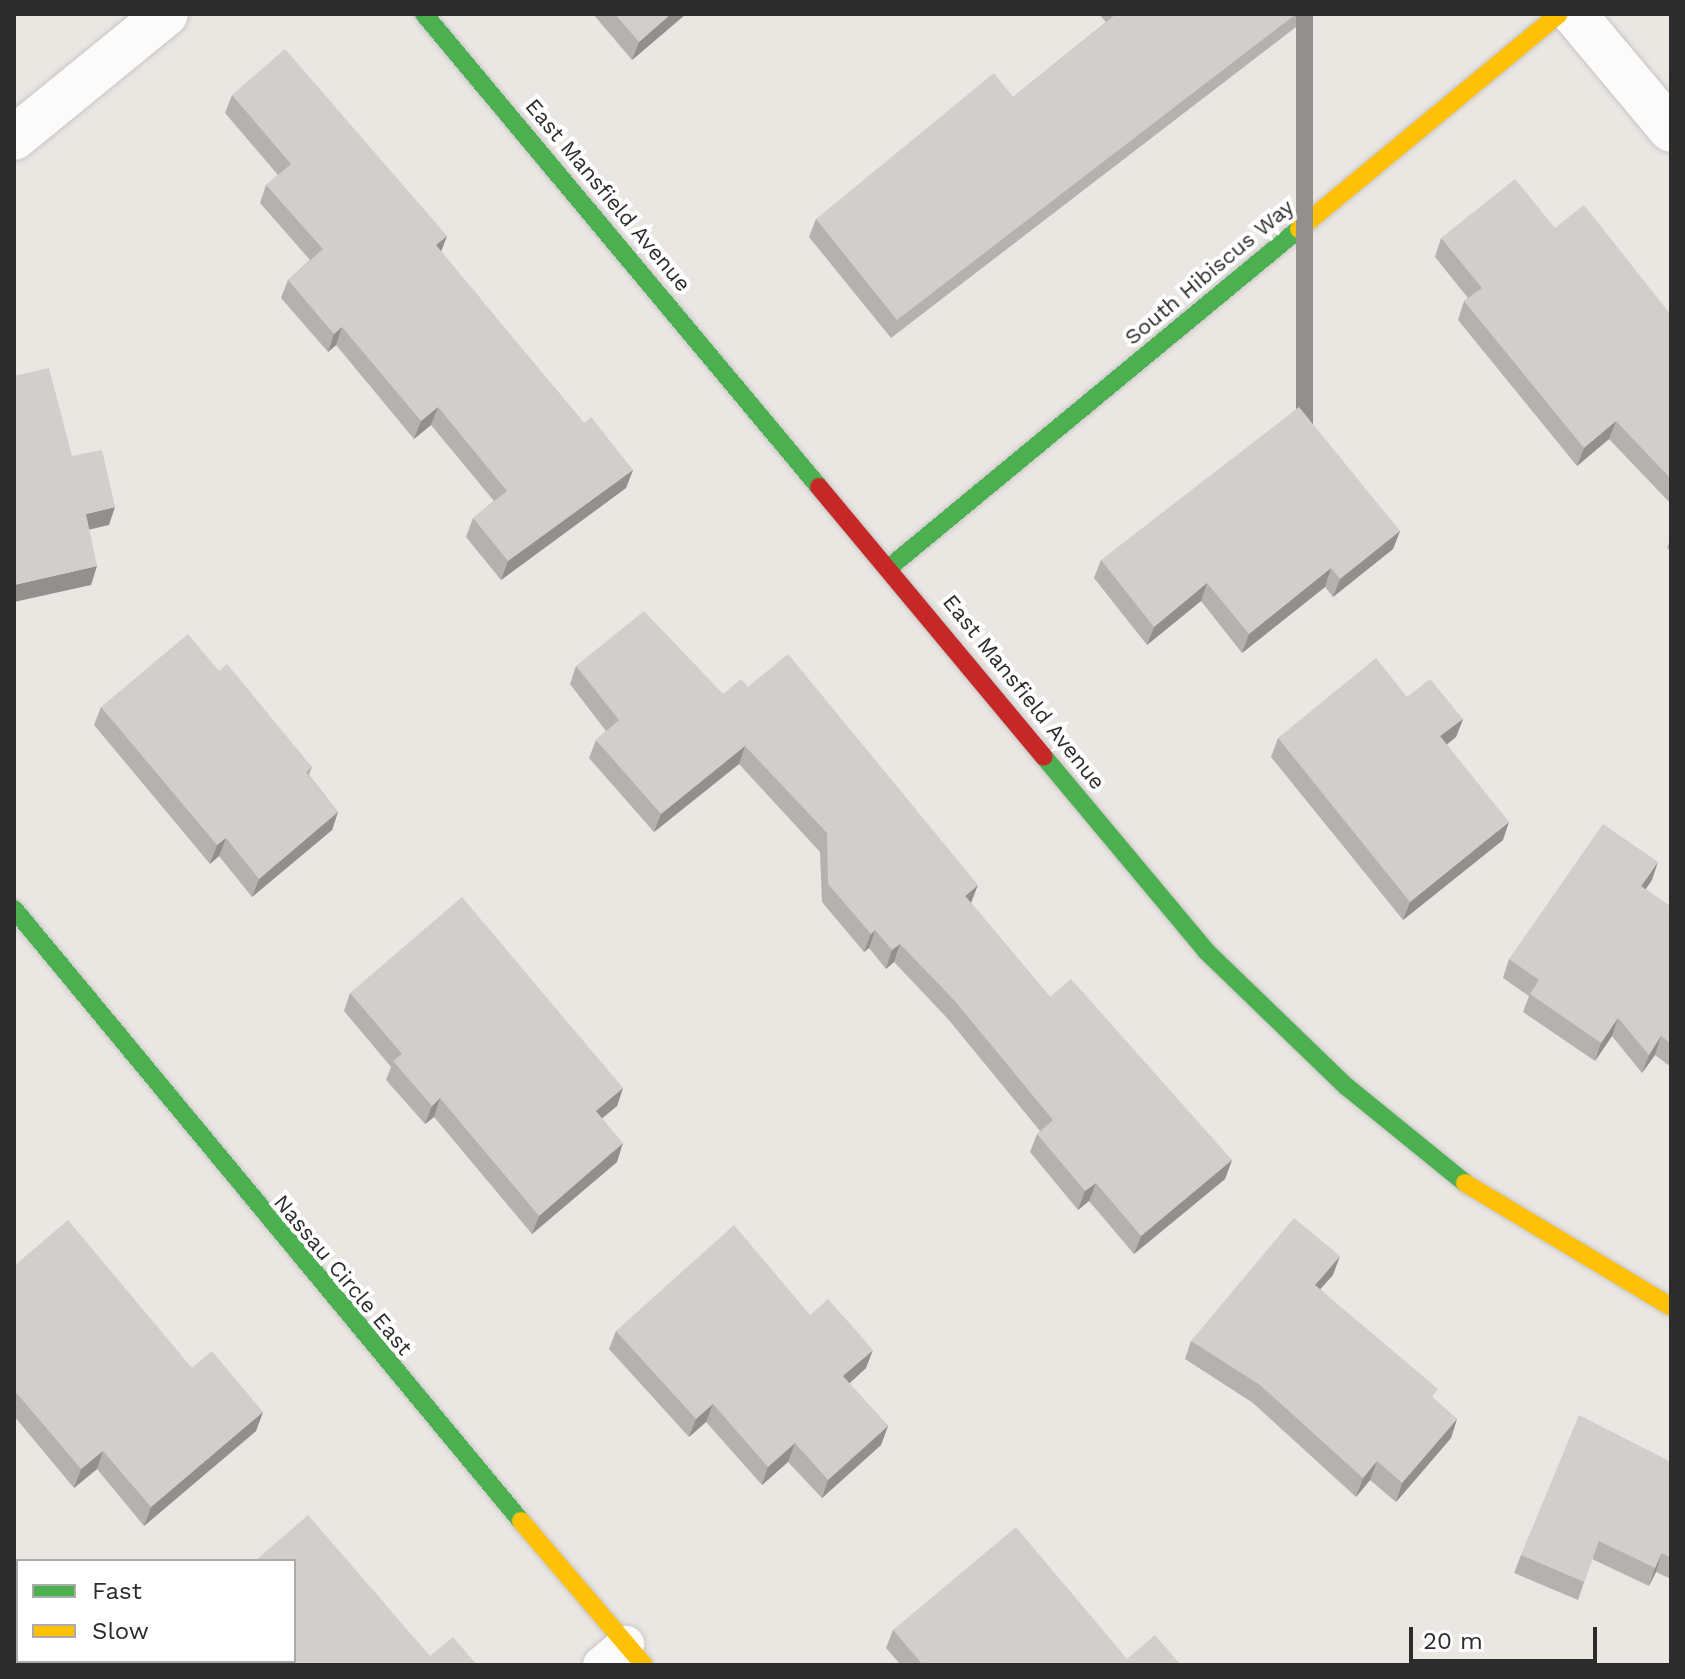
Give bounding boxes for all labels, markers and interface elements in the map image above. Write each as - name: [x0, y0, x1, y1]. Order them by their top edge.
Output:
- street label: East Mansfield Avenue: [519, 93, 697, 297]
- street label: South Hibiscus Way: [1119, 193, 1299, 351]
- street label: East Mansfield Avenue: [937, 589, 1111, 795]
- street label: Nassau Circle East: [268, 1189, 418, 1361]
- legend: [16, 1559, 296, 1663]
- text: Fast: [92, 1577, 142, 1605]
- scale bar: [1413, 1611, 1601, 1661]
- text: Slow: [92, 1617, 149, 1645]
- text: 20 m: [1423, 1627, 1483, 1655]

